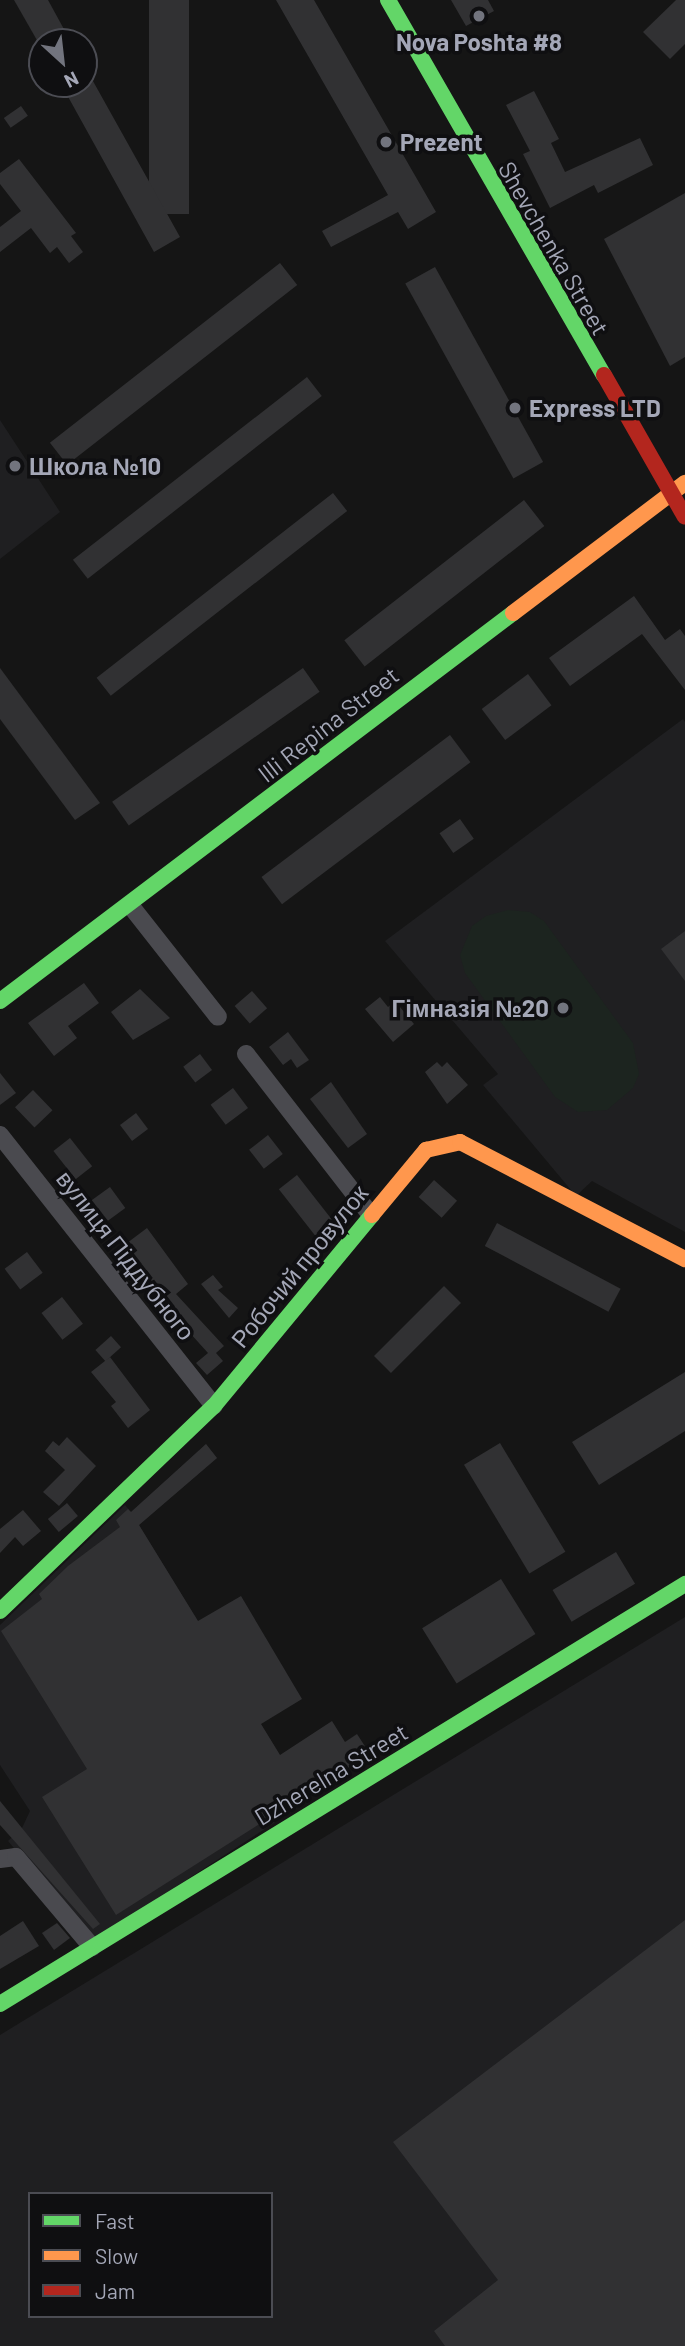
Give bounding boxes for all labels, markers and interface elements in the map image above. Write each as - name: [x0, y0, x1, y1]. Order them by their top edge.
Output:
- marker: Nova Poshta #8: [471, 8, 487, 24]
- north arrow: [28, 28, 98, 98]
- place label: Nova Poshta #8: [396, 28, 562, 56]
- text: N: [61, 67, 83, 93]
- place label: Prezent: [400, 128, 483, 156]
- marker: Prezent: [378, 134, 394, 150]
- street label: Shevchenka Street: [493, 156, 615, 340]
- place label: Express LTD: [529, 394, 661, 422]
- marker: Express LTD: [507, 400, 523, 416]
- place label: Школа №10: [29, 452, 161, 480]
- marker: Школа №10: [7, 458, 23, 474]
- street label: Illi Repina Street: [252, 660, 404, 788]
- place label: Гімназія №20: [392, 994, 549, 1022]
- marker: Гімназія №20: [555, 1000, 571, 1016]
- street label: вулиця Піддубного: [51, 1164, 201, 1346]
- street label: Робочий провулок: [225, 1179, 373, 1353]
- street label: Dzherelna Street: [249, 1717, 413, 1831]
- legend: [28, 2192, 273, 2318]
- text: Fast: [95, 2208, 135, 2233]
- text: Slow: [95, 2243, 138, 2268]
- text: Jam: [95, 2278, 135, 2303]

